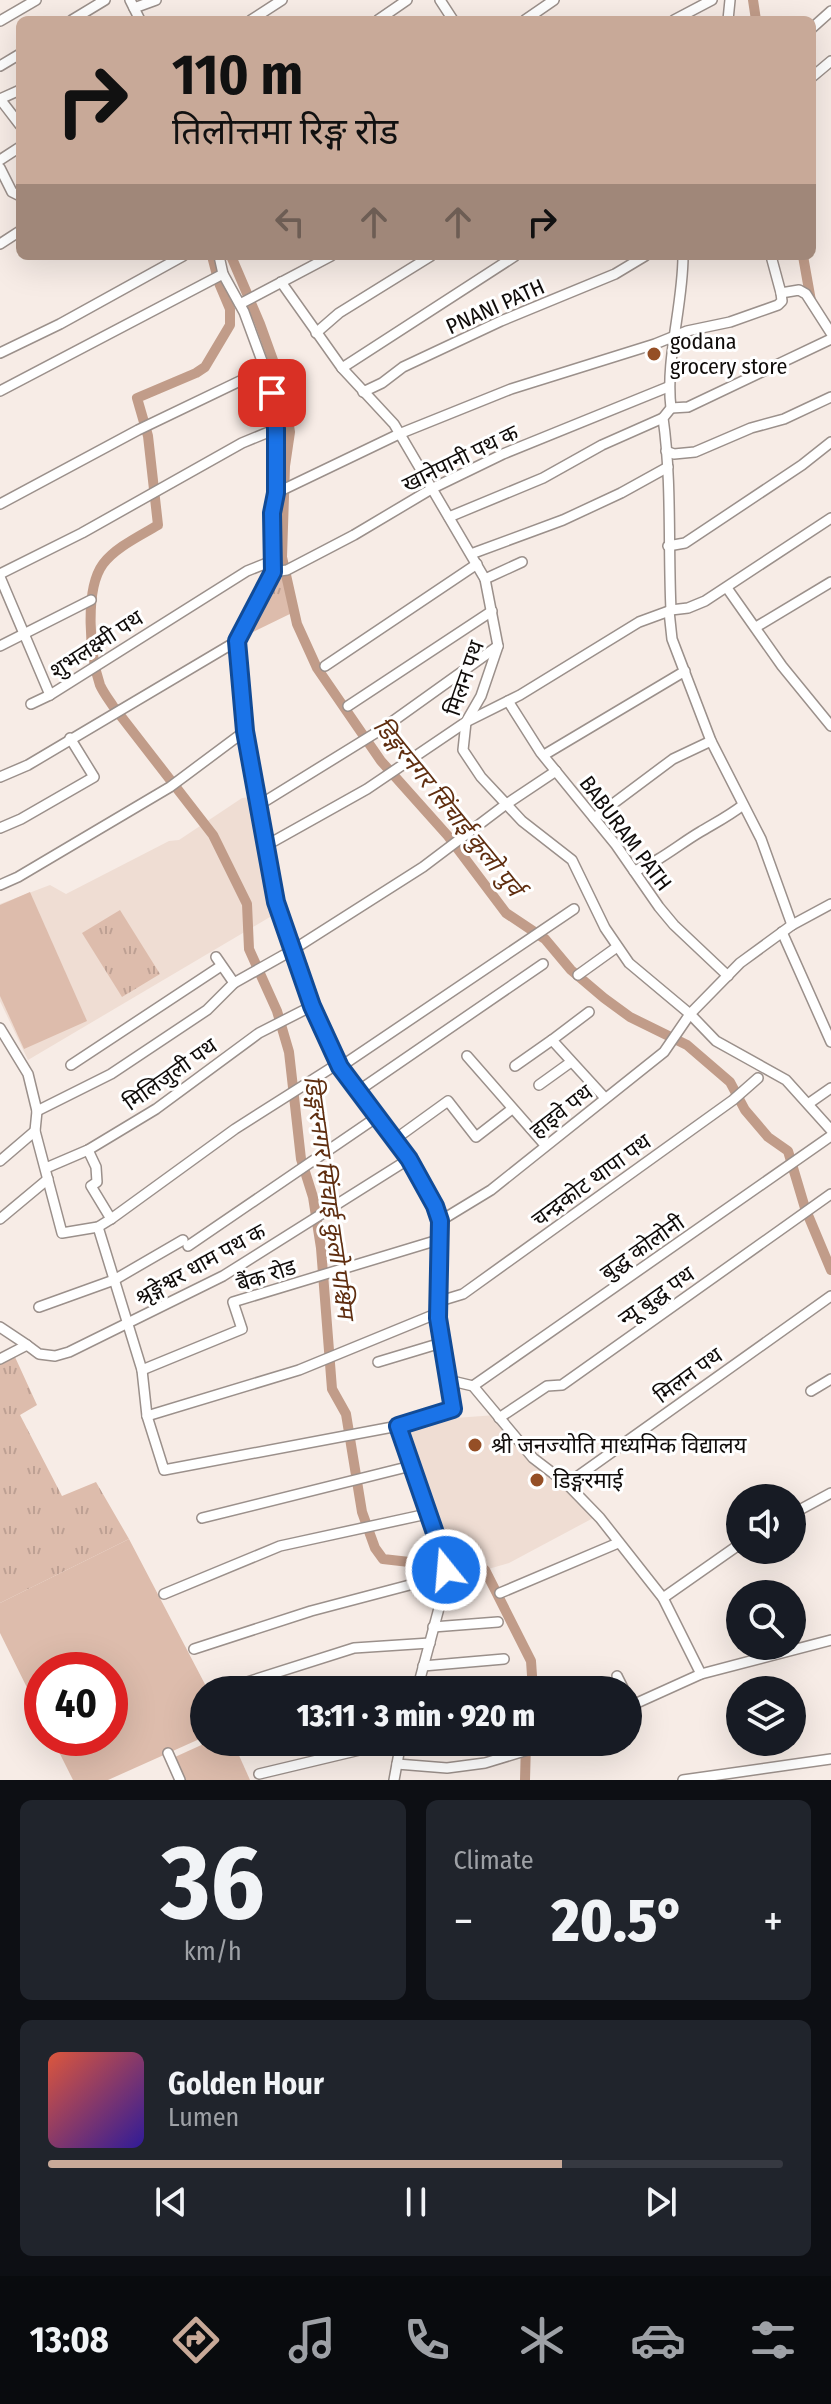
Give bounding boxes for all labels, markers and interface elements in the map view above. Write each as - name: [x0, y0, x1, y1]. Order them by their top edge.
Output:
- text: 110 m: [172, 42, 303, 109]
- icon: right: [40, 48, 144, 152]
- text: तिलोत्तमा रिङ्ग रोड: [172, 110, 398, 154]
- icon: left: [268, 200, 312, 244]
- icon: ahead: [352, 200, 396, 244]
- icon: ahead: [436, 200, 480, 244]
- icon: right: [520, 200, 564, 244]
- street label: PNANI PATH: [442, 273, 549, 340]
- place label: godana grocery store: [670, 328, 787, 380]
- marker: godana grocery store: [645, 345, 663, 363]
- pin: [238, 359, 306, 427]
- icon: arrive: [250, 371, 294, 415]
- street label: खानेपानी पथ क: [398, 418, 524, 498]
- street label: शुभलक्ष्मी पथ: [45, 604, 149, 685]
- street label: मिलन पथ: [439, 636, 490, 719]
- water label: डिङ्गरनगर सिंचाई कुलो पुर्व: [367, 712, 532, 907]
- street label: BABURAM PATH: [574, 770, 678, 896]
- street label: मिलिजुली पथ: [118, 1032, 224, 1117]
- water label: डिङ्गरनगर सिंचाई कुलो पश्चिम: [297, 1074, 361, 1325]
- street label: हाइवे पथ: [525, 1078, 599, 1144]
- street label: चन्द्रकोट थापा पथ: [526, 1127, 657, 1233]
- street label: बुद्ध कोलोनी: [595, 1209, 690, 1287]
- street label: श्रृङ्गेश्वर धाम पथ क: [130, 1217, 272, 1312]
- street label: बैंक रोड: [233, 1253, 300, 1298]
- street label: न्यू बुद्ध पथ: [613, 1260, 701, 1333]
- street label: मिलन पथ: [649, 1341, 728, 1409]
- place label: श्री जनज्योति माध्यमिक विद्यालय: [491, 1432, 748, 1459]
- marker: श्री जनज्योति माध्यमिक विद्यालय: [466, 1436, 484, 1454]
- place label: डिङ्गरमाई: [553, 1467, 624, 1494]
- marker: डिङ्गरमाई: [528, 1471, 546, 1489]
- map controls: [726, 1484, 806, 1756]
- button: sound: [726, 1484, 806, 1564]
- position arrow: [404, 1528, 488, 1612]
- button: search: [726, 1580, 806, 1660]
- speed limit sign: 40: [24, 1652, 128, 1756]
- button: layers: [726, 1676, 806, 1756]
- text: 13:11 · 3 min · 920 m: [297, 1698, 535, 1734]
- text: 36: [161, 1821, 265, 1946]
- text: Climate: [454, 1845, 534, 1876]
- text: 20.5°: [551, 1885, 685, 1957]
- text: −: [454, 1895, 473, 1948]
- text: +: [763, 1895, 783, 1948]
- text: km/h: [184, 1936, 242, 1967]
- text: Golden Hour: [168, 2066, 324, 2102]
- text: Lumen: [168, 2102, 239, 2133]
- icon: previous: [149, 2180, 193, 2224]
- icon: pause: [394, 2180, 438, 2224]
- icon: next: [639, 2180, 683, 2224]
- icon: directions: [168, 2312, 224, 2368]
- icon: music: [284, 2312, 340, 2368]
- icon: phone: [399, 2312, 455, 2368]
- icon: climate: [514, 2312, 570, 2368]
- icon: car: [630, 2312, 686, 2368]
- icon: filters: [745, 2312, 801, 2368]
- text: 13:08: [30, 2318, 109, 2362]

